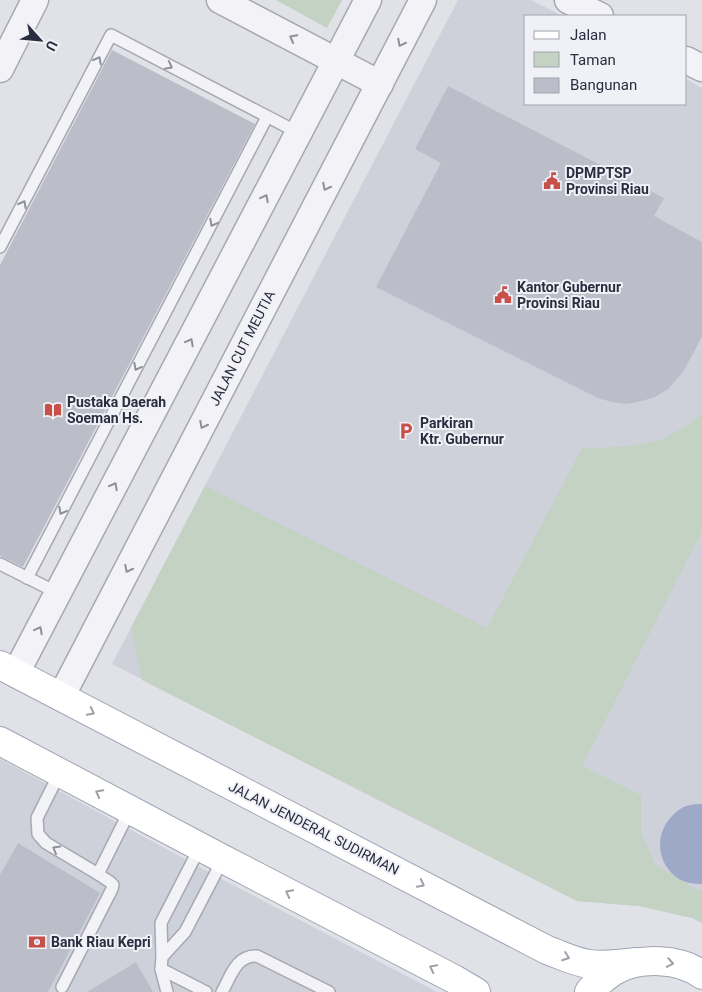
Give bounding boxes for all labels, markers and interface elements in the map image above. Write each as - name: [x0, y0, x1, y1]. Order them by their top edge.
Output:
- north arrow: [15, 15, 65, 65]
- legend: [524, 15, 687, 105]
- text: Jalan: [570, 26, 607, 44]
- one-way arrow: [290, 35, 299, 45]
- text: U: [42, 38, 61, 54]
- one-way arrow: [397, 38, 407, 47]
- text: Taman: [570, 51, 616, 69]
- one-way arrow: [92, 56, 102, 65]
- one-way arrow: [164, 60, 173, 70]
- text: Bangunan: [570, 76, 637, 94]
- place label: DPMPTSP Provinsi Riau: [566, 165, 649, 197]
- public building icon: DPMPTSP Provinsi Riau: [542, 171, 562, 191]
- one-way arrow: [322, 182, 332, 191]
- one-way arrow: [259, 195, 269, 204]
- one-way arrow: [16, 200, 26, 209]
- one-way arrow: [209, 217, 219, 226]
- place label: Kantor Gubernur Provinsi Riau: [517, 279, 621, 311]
- public building icon: Kantor Gubernur Provinsi Riau: [493, 285, 513, 305]
- street label: JALAN CUT MEUTIA: [206, 288, 278, 408]
- one-way arrow: [183, 338, 193, 347]
- one-way arrow: [133, 362, 143, 371]
- place label: Pustaka Daerah Soeman Hs.: [67, 394, 166, 426]
- library icon: Pustaka Daerah Soeman Hs.: [43, 400, 63, 420]
- place label: Parkiran Ktr. Gubernur: [420, 415, 504, 447]
- one-way arrow: [199, 419, 209, 428]
- parking icon: Parkiran Ktr. Gubernur: [396, 421, 416, 441]
- one-way arrow: [108, 482, 118, 491]
- one-way arrow: [58, 506, 68, 515]
- one-way arrow: [124, 564, 134, 573]
- one-way arrow: [33, 626, 43, 635]
- one-way arrow: [85, 706, 94, 716]
- street label: JALAN JENDERAL SUDIRMAN: [226, 778, 402, 878]
- one-way arrow: [95, 789, 104, 799]
- one-way arrow: [52, 846, 61, 856]
- one-way arrow: [416, 878, 425, 888]
- one-way arrow: [285, 889, 294, 899]
- bank icon: Bank Riau Kepri: [27, 932, 47, 952]
- place label: Bank Riau Kepri: [51, 934, 151, 950]
- one-way arrow: [561, 951, 570, 961]
- one-way arrow: [667, 957, 675, 968]
- one-way arrow: [430, 964, 439, 974]

